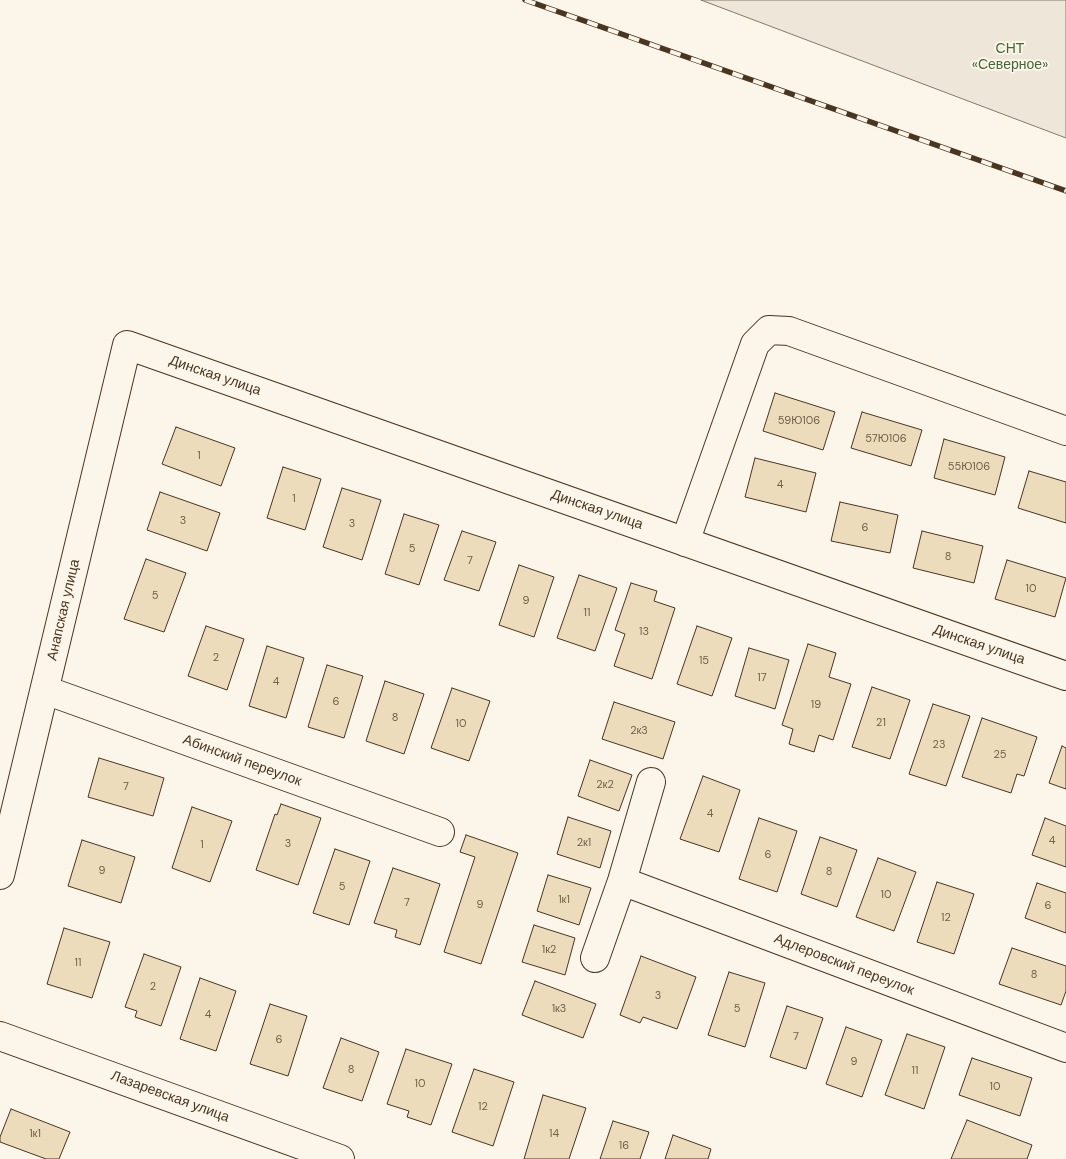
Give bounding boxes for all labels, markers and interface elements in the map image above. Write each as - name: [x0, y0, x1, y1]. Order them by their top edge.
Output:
- park label: СНТ «Северное»: [972, 41, 1048, 74]
- street label: Динская улица: [167, 352, 263, 400]
- house number: 59Ю106: [778, 414, 820, 428]
- house number: 57Ю106: [865, 432, 907, 446]
- house number: 1: [197, 449, 201, 463]
- house number: 55Ю106: [948, 460, 990, 474]
- house number: 4: [777, 478, 783, 492]
- street label: Динская улица: [549, 486, 645, 534]
- house number: 1: [292, 492, 296, 506]
- house number: 3: [180, 514, 186, 528]
- house number: 3: [349, 517, 355, 531]
- house number: 6: [862, 521, 868, 535]
- house number: 5: [409, 542, 415, 556]
- house number: 8: [945, 550, 951, 564]
- house number: 7: [467, 554, 473, 568]
- street label: Анапская улица: [44, 558, 84, 662]
- house number: 10: [1026, 582, 1036, 596]
- house number: 5: [152, 589, 158, 603]
- house number: 9: [523, 594, 529, 608]
- house number: 11: [584, 606, 590, 620]
- street label: Динская улица: [931, 621, 1027, 669]
- house number: 13: [639, 625, 649, 639]
- house number: 2: [213, 651, 219, 665]
- house number: 15: [699, 654, 709, 668]
- house number: 17: [757, 671, 767, 685]
- house number: 4: [273, 675, 279, 689]
- house number: 6: [333, 695, 339, 709]
- house number: 19: [811, 698, 821, 712]
- house number: 8: [392, 711, 398, 725]
- house number: 21: [876, 716, 886, 730]
- house number: 10: [456, 717, 466, 731]
- house number: 2к3: [630, 724, 648, 738]
- street label: Абинский переулок: [180, 732, 304, 790]
- house number: 23: [933, 738, 945, 752]
- house number: 25: [993, 748, 1007, 762]
- house number: 2к2: [596, 778, 614, 792]
- house number: 7: [123, 780, 129, 794]
- house number: 4: [707, 807, 713, 821]
- house number: 4: [1049, 834, 1055, 848]
- house number: 2к1: [577, 836, 591, 850]
- house number: 3: [285, 837, 291, 851]
- house number: 1: [200, 838, 204, 852]
- house number: 6: [765, 848, 771, 862]
- house number: 9: [99, 864, 105, 878]
- house number: 8: [826, 865, 832, 879]
- house number: 5: [339, 880, 345, 894]
- house number: 10: [881, 888, 891, 902]
- house number: 1к1: [558, 893, 570, 907]
- house number: 7: [404, 896, 410, 910]
- house number: 9: [477, 898, 483, 912]
- house number: 6: [1045, 899, 1051, 913]
- house number: 12: [941, 911, 951, 925]
- street label: Адлеровский переулок: [772, 931, 916, 999]
- house number: 1к2: [542, 943, 556, 957]
- house number: 11: [75, 956, 81, 970]
- house number: 8: [1031, 968, 1037, 982]
- house number: 2: [150, 980, 156, 994]
- house number: 3: [655, 989, 661, 1003]
- house number: 1к3: [552, 1002, 566, 1016]
- house number: 5: [734, 1002, 740, 1016]
- house number: 4: [205, 1008, 211, 1022]
- house number: 7: [793, 1030, 799, 1044]
- house number: 6: [276, 1033, 282, 1047]
- house number: 9: [851, 1055, 857, 1069]
- house number: 8: [348, 1063, 354, 1077]
- house number: 11: [912, 1064, 918, 1078]
- street label: Лазаревская улица: [108, 1068, 232, 1126]
- house number: 10: [415, 1077, 425, 1091]
- house number: 10: [990, 1080, 1000, 1094]
- house number: 12: [478, 1100, 488, 1114]
- house number: 1к1: [29, 1127, 41, 1141]
- house number: 14: [549, 1127, 559, 1141]
- house number: 16: [619, 1139, 629, 1153]

